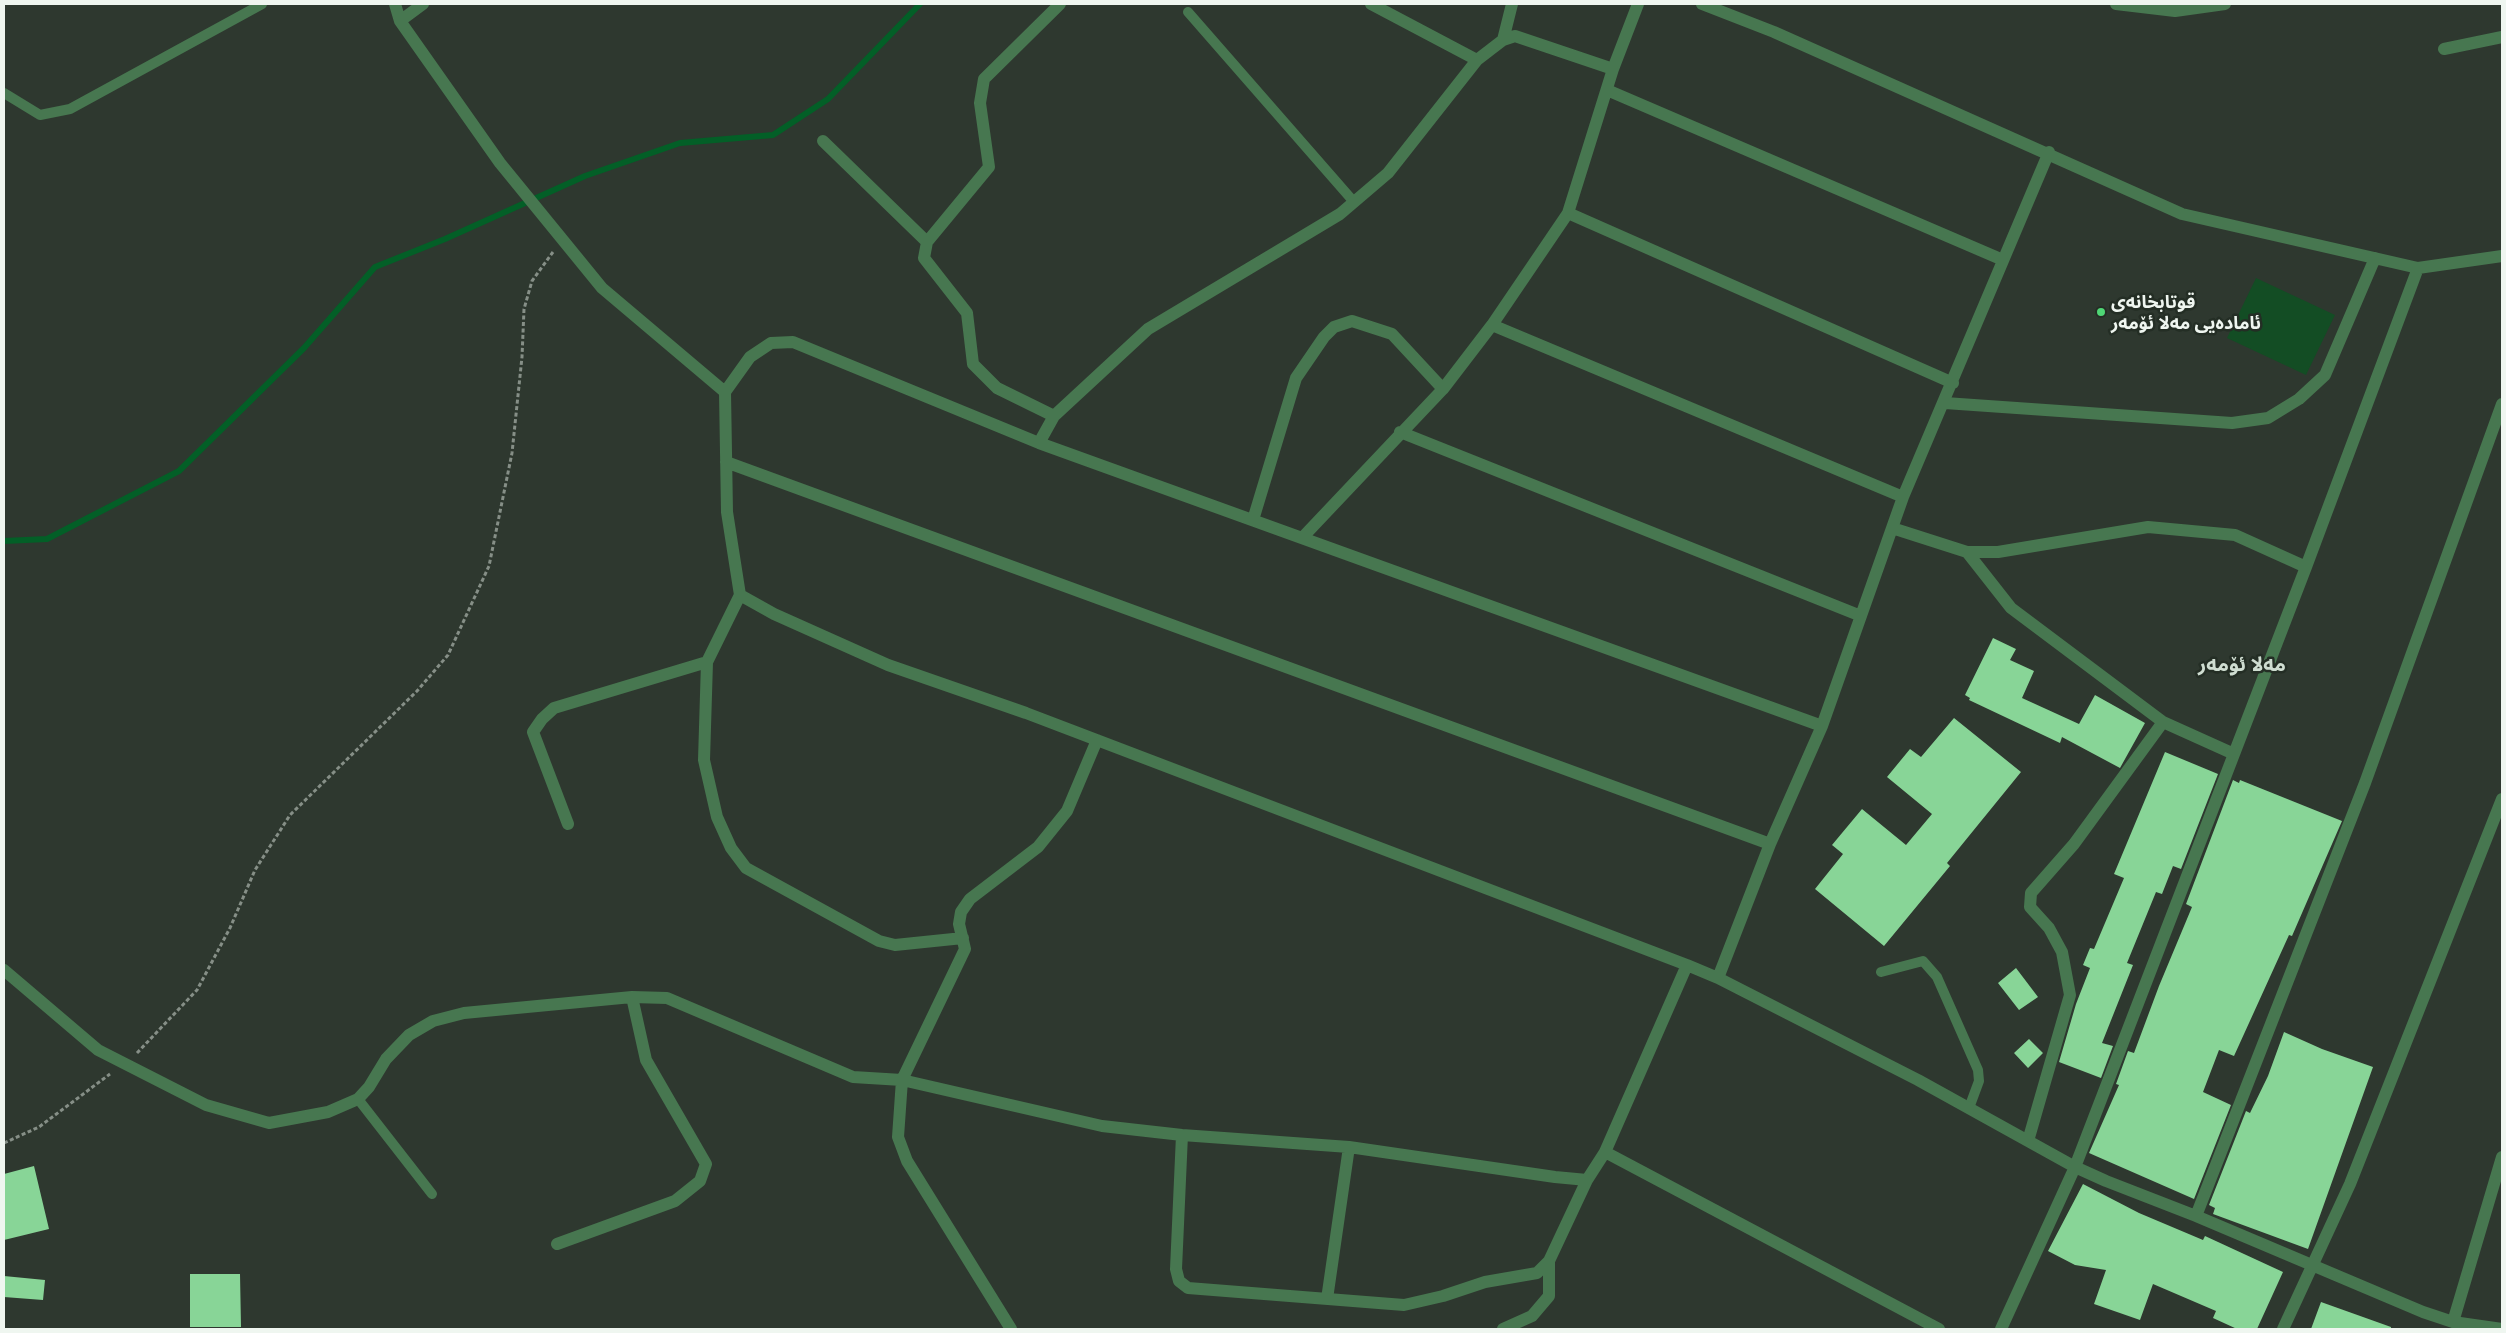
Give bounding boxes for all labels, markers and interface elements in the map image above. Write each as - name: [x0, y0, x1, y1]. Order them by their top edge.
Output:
- place label: قوتابخانەی ئامادەیی مەلا ئۆمەر: [2111, 291, 2261, 334]
- marker: قوتابخانەی ئامادەیی مەلا ئۆمەر: [2095, 306, 2107, 318]
- district label: مەلا ئۆمەر: [2198, 653, 2286, 677]

